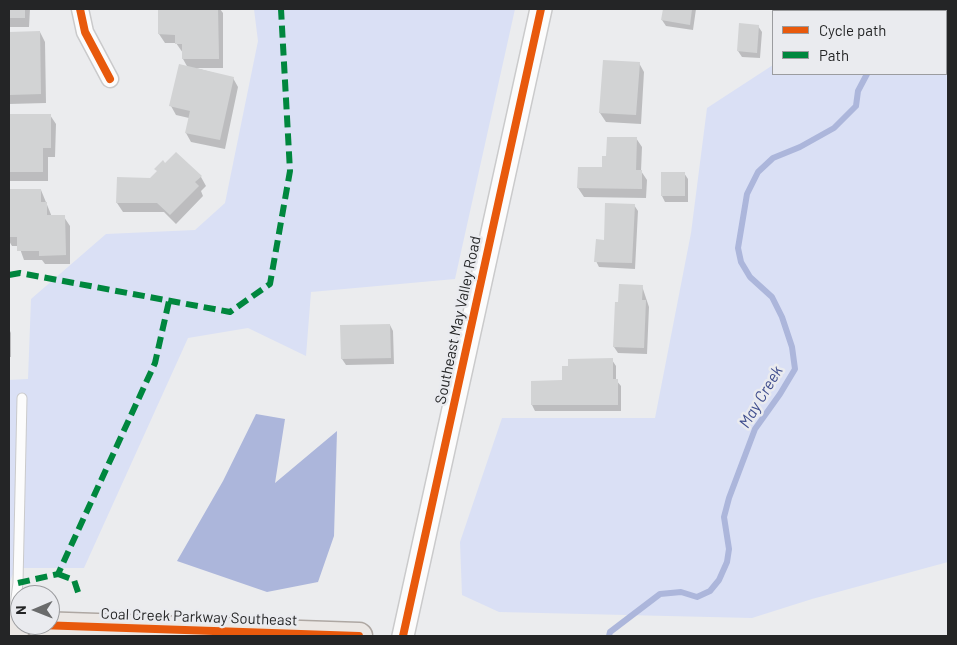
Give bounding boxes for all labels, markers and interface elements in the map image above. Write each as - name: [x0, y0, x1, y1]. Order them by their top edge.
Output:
- legend: [772, 10, 947, 75]
- text: Cycle path: [819, 21, 886, 39]
- text: Path: [819, 46, 849, 64]
- street label: Southeast May Valley Road: [431, 234, 485, 406]
- water label: May Creek: [735, 362, 787, 432]
- north arrow: [10, 585, 60, 635]
- text: N: [12, 605, 29, 615]
- street label: Coal Creek Parkway Southeast: [100, 605, 298, 629]

